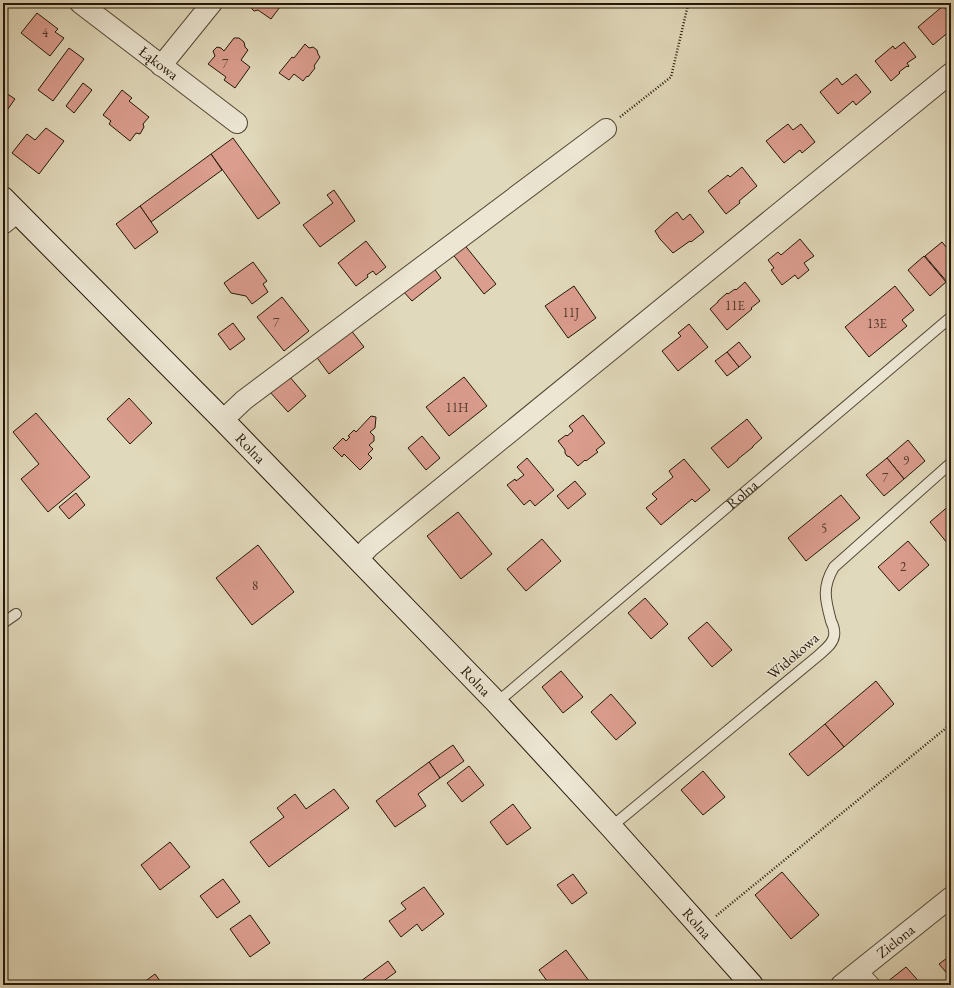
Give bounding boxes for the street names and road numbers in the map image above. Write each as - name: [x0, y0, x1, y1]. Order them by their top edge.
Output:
- street label: Łąkowa: [135, 41, 183, 84]
- street label: Rolna: [232, 429, 270, 467]
- street label: Rolna: [722, 475, 761, 513]
- street label: Widokowa: [763, 628, 822, 683]
- street label: Rolna: [457, 661, 495, 700]
- street label: Rolna: [678, 903, 716, 943]
- street label: Zielona: [872, 920, 918, 962]

